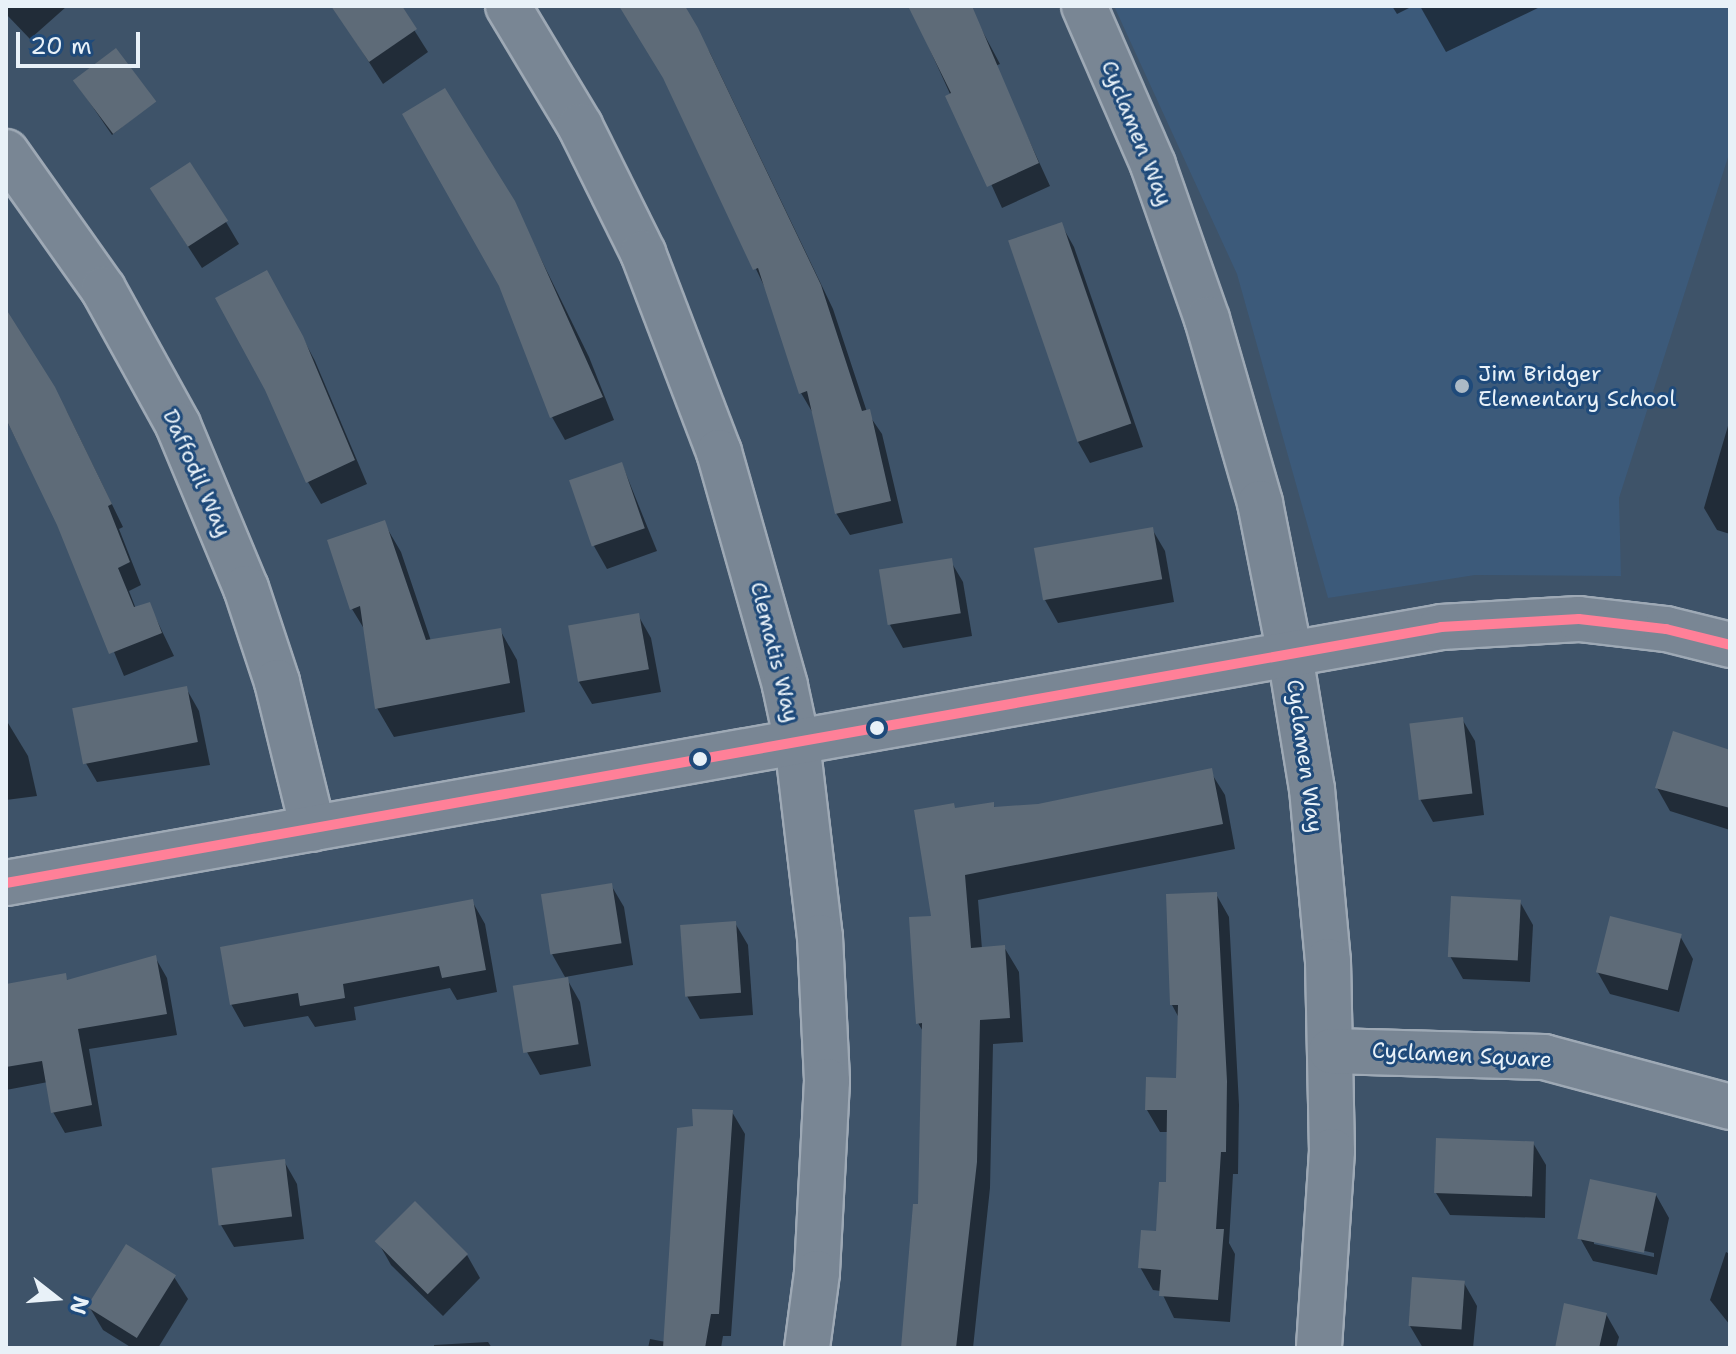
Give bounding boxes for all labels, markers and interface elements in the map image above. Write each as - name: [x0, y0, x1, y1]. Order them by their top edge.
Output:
- scale bar: [20, 16, 144, 66]
- text: 20 m: [30, 30, 92, 62]
- street label: Cyclamen Way: [1096, 56, 1178, 210]
- place label: Jim Bridger Elementary School: [1478, 360, 1676, 412]
- marker: Jim Bridger Elementary School: [1453, 377, 1471, 395]
- street label: Daffodil Way: [157, 405, 237, 541]
- street label: Clematis Way: [745, 579, 805, 725]
- street label: Cyclamen Way: [1281, 678, 1329, 834]
- unlabelled marker: [869, 720, 885, 736]
- unlabelled marker: [692, 751, 708, 767]
- street label: Cyclamen Square: [1371, 1037, 1553, 1073]
- north arrow: [16, 1258, 96, 1338]
- text: N: [63, 1293, 96, 1318]

